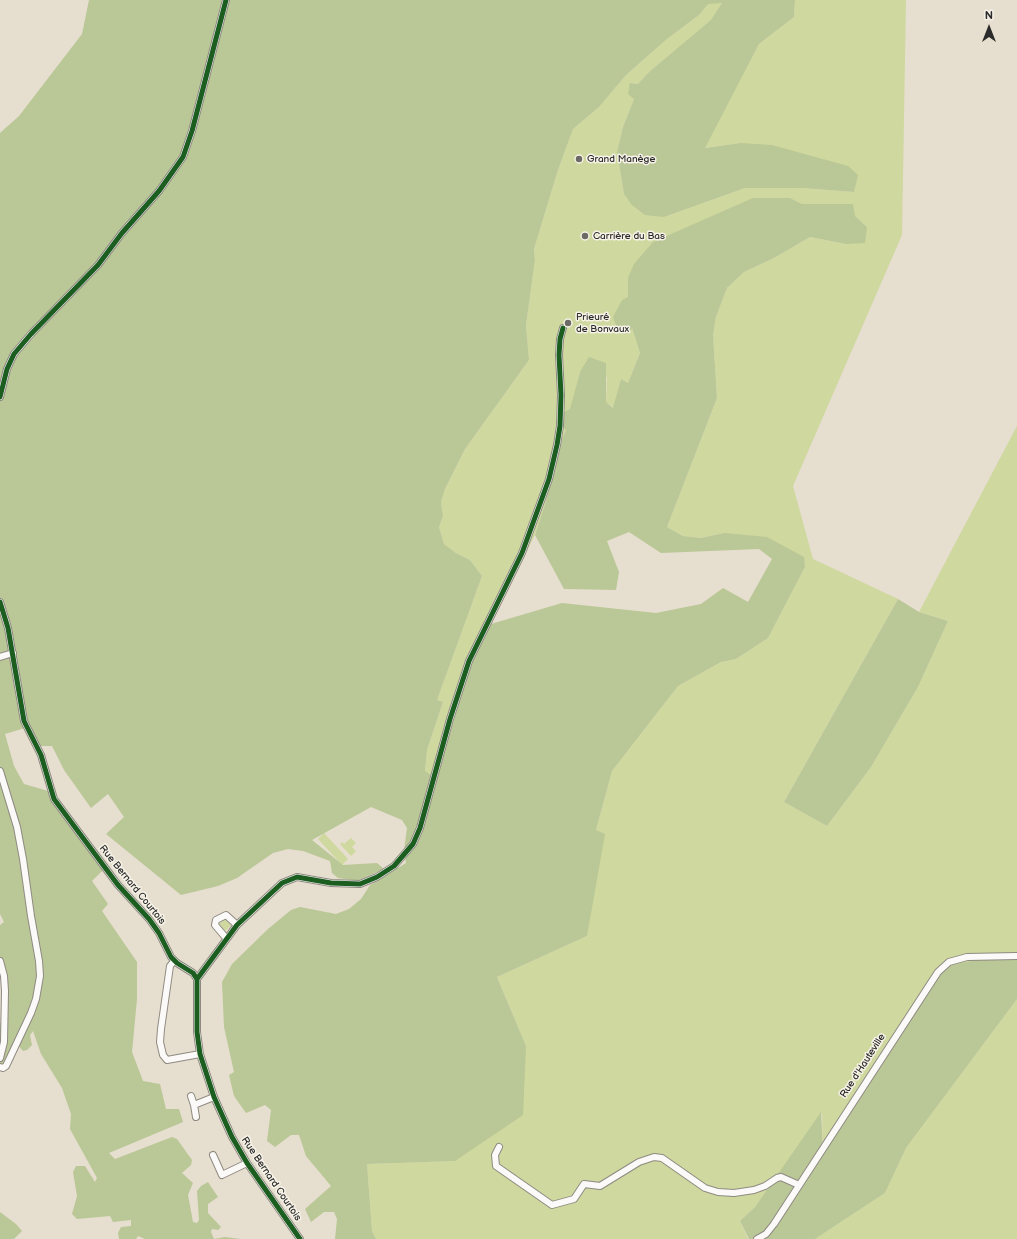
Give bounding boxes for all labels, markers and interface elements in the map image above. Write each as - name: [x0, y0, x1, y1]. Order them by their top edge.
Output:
- north arrow: [969, 8, 1009, 48]
- text: N: [985, 9, 993, 22]
- place label: Grand Manège: [587, 153, 655, 165]
- marker: Grand Manège: [574, 154, 584, 164]
- place label: Carrière du Bas: [593, 230, 665, 242]
- marker: Carrière du Bas: [580, 231, 590, 241]
- place label: Prieuré de Bonvaux: [576, 311, 629, 334]
- marker: Prieuré de Bonvaux: [563, 318, 573, 328]
- street label: Rue Bernard Courtois: [96, 843, 168, 927]
- street label: Rue d'Hauteville: [838, 1032, 888, 1100]
- street label: Rue Bernard Courtois: [238, 1135, 304, 1223]

